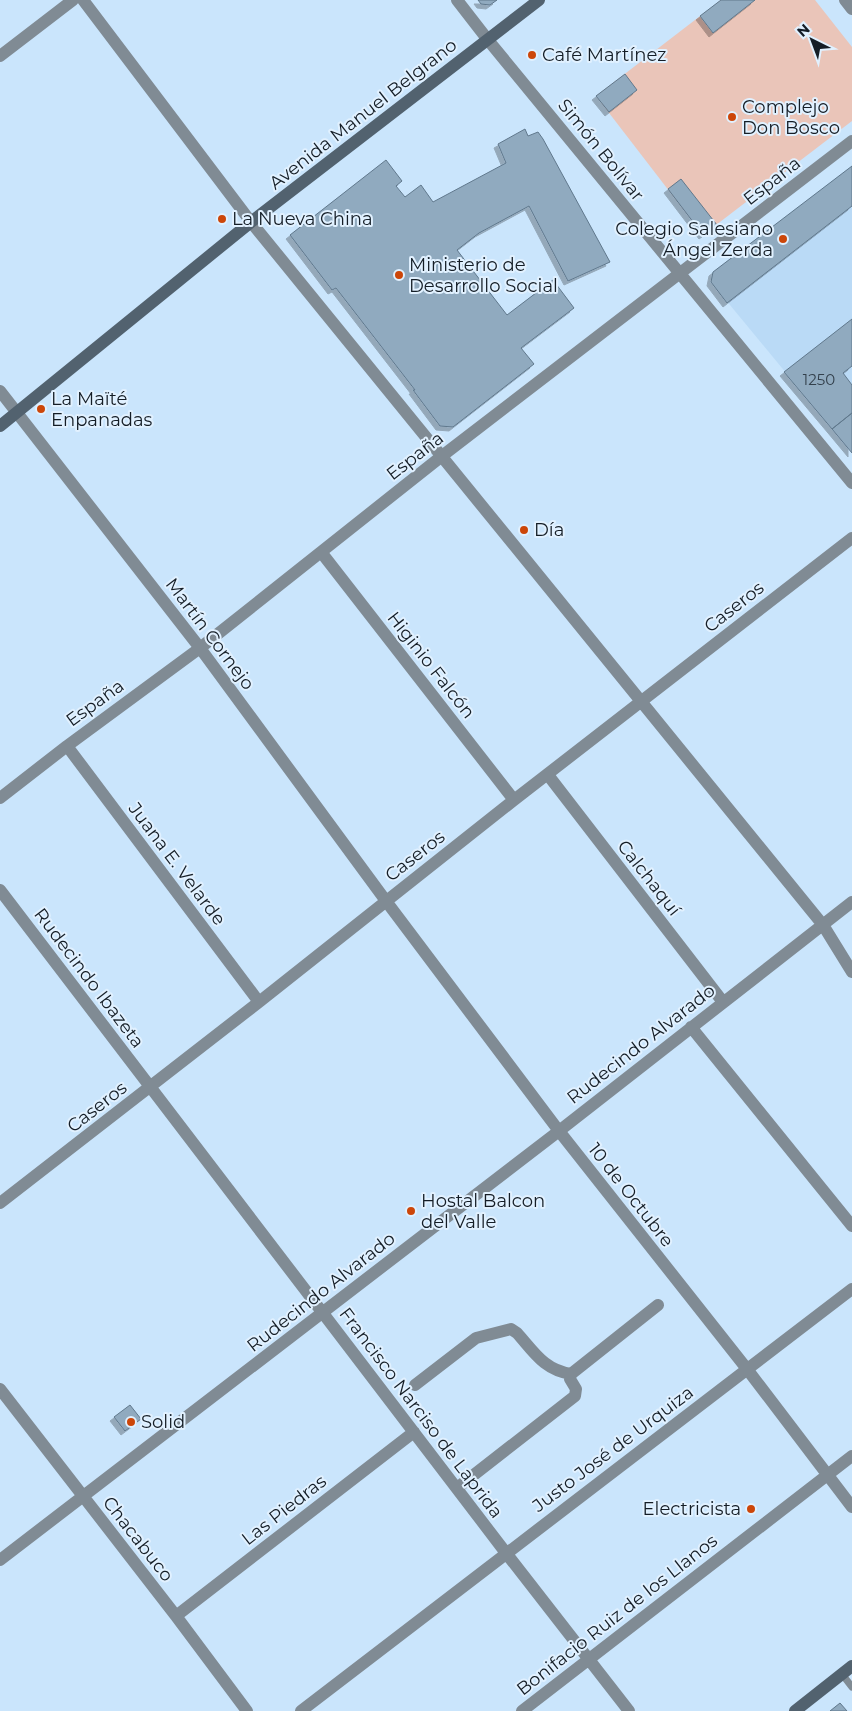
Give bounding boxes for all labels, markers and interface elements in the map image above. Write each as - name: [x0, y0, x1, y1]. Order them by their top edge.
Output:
- north arrow: [787, 15, 837, 65]
- text: N: [793, 20, 814, 41]
- street label: Avenida Manuel Belgrano: [265, 34, 461, 194]
- place label: Café Martínez: [542, 44, 666, 66]
- marker: Café Martínez: [526, 49, 538, 61]
- street label: Simón Bolívar: [553, 95, 649, 205]
- place label: Complejo Don Bosco: [742, 96, 840, 139]
- marker: Complejo Don Bosco: [726, 111, 738, 123]
- street label: España: [739, 152, 805, 210]
- place label: La Nueva China: [232, 208, 373, 230]
- marker: La Nueva China: [216, 213, 228, 225]
- place label: Colegio Salesiano Ángel Zerda: [615, 218, 773, 261]
- marker: Colegio Salesiano Ángel Zerda: [777, 233, 789, 245]
- place label: Ministerio de Desarrollo Social: [409, 254, 558, 297]
- marker: Ministerio de Desarrollo Social: [393, 269, 405, 281]
- house number: 1250: [803, 370, 835, 389]
- place label: La Maïté Enpanadas: [51, 388, 153, 431]
- marker: La Maïté Enpanadas: [35, 403, 47, 415]
- street label: España: [382, 427, 448, 485]
- place label: Día: [534, 519, 564, 541]
- marker: Día: [518, 524, 530, 536]
- street label: Martín Cornejo: [161, 574, 259, 694]
- street label: Caseros: [700, 577, 769, 637]
- street label: Higinio Falcón: [382, 607, 480, 723]
- street label: España: [62, 675, 128, 731]
- street label: Juana E. Velarde: [123, 797, 230, 930]
- street label: Caseros: [381, 826, 450, 886]
- street label: Calchaquí: [613, 836, 686, 921]
- street label: Rudecindo Ibazeta: [29, 904, 149, 1052]
- street label: Rudecindo Alvarado: [563, 979, 719, 1109]
- street label: Caseros: [63, 1077, 132, 1137]
- street label: 10 de Octubre: [584, 1139, 678, 1251]
- place label: Hostal Balcon del Valle: [421, 1190, 545, 1233]
- marker: Hostal Balcon del Valle: [405, 1205, 417, 1217]
- street label: Rudecindo Alvarado: [243, 1227, 399, 1357]
- street label: Francisco Narciso de Laprida: [335, 1303, 507, 1523]
- street label: Justo José de Urquiza: [527, 1381, 698, 1517]
- place label: Solid: [141, 1411, 185, 1433]
- marker: Solid: [125, 1416, 137, 1428]
- street label: Las Piedras: [237, 1470, 331, 1550]
- street label: Chacabuco: [98, 1492, 178, 1586]
- place label: Electricista: [643, 1498, 741, 1520]
- marker: Electricista: [745, 1503, 757, 1515]
- street label: Bonifacio Ruiz de los Llanos: [512, 1530, 722, 1700]

